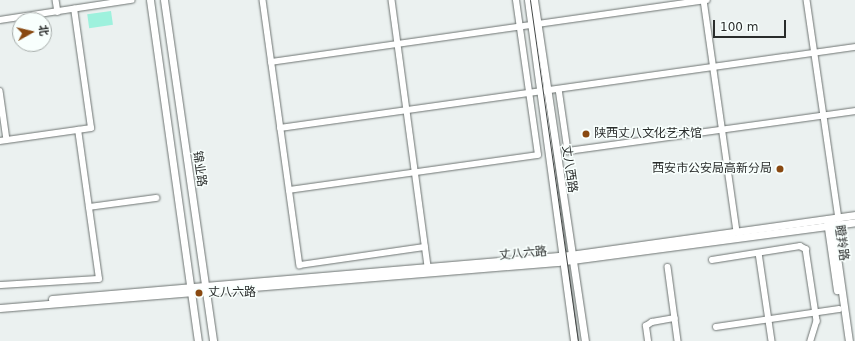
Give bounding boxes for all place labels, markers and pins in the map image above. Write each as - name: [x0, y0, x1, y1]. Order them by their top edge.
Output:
- place label: 陕西丈八文化艺术馆: [594, 127, 702, 141]
- marker: 陕西丈八文化艺术馆: [581, 129, 591, 139]
- place label: 西安市公安局高新分局: [652, 162, 772, 176]
- marker: 西安市公安局高新分局: [775, 164, 785, 174]
- place label: 丈八六路: [208, 286, 256, 300]
- marker: 丈八六路: [193, 287, 205, 299]

